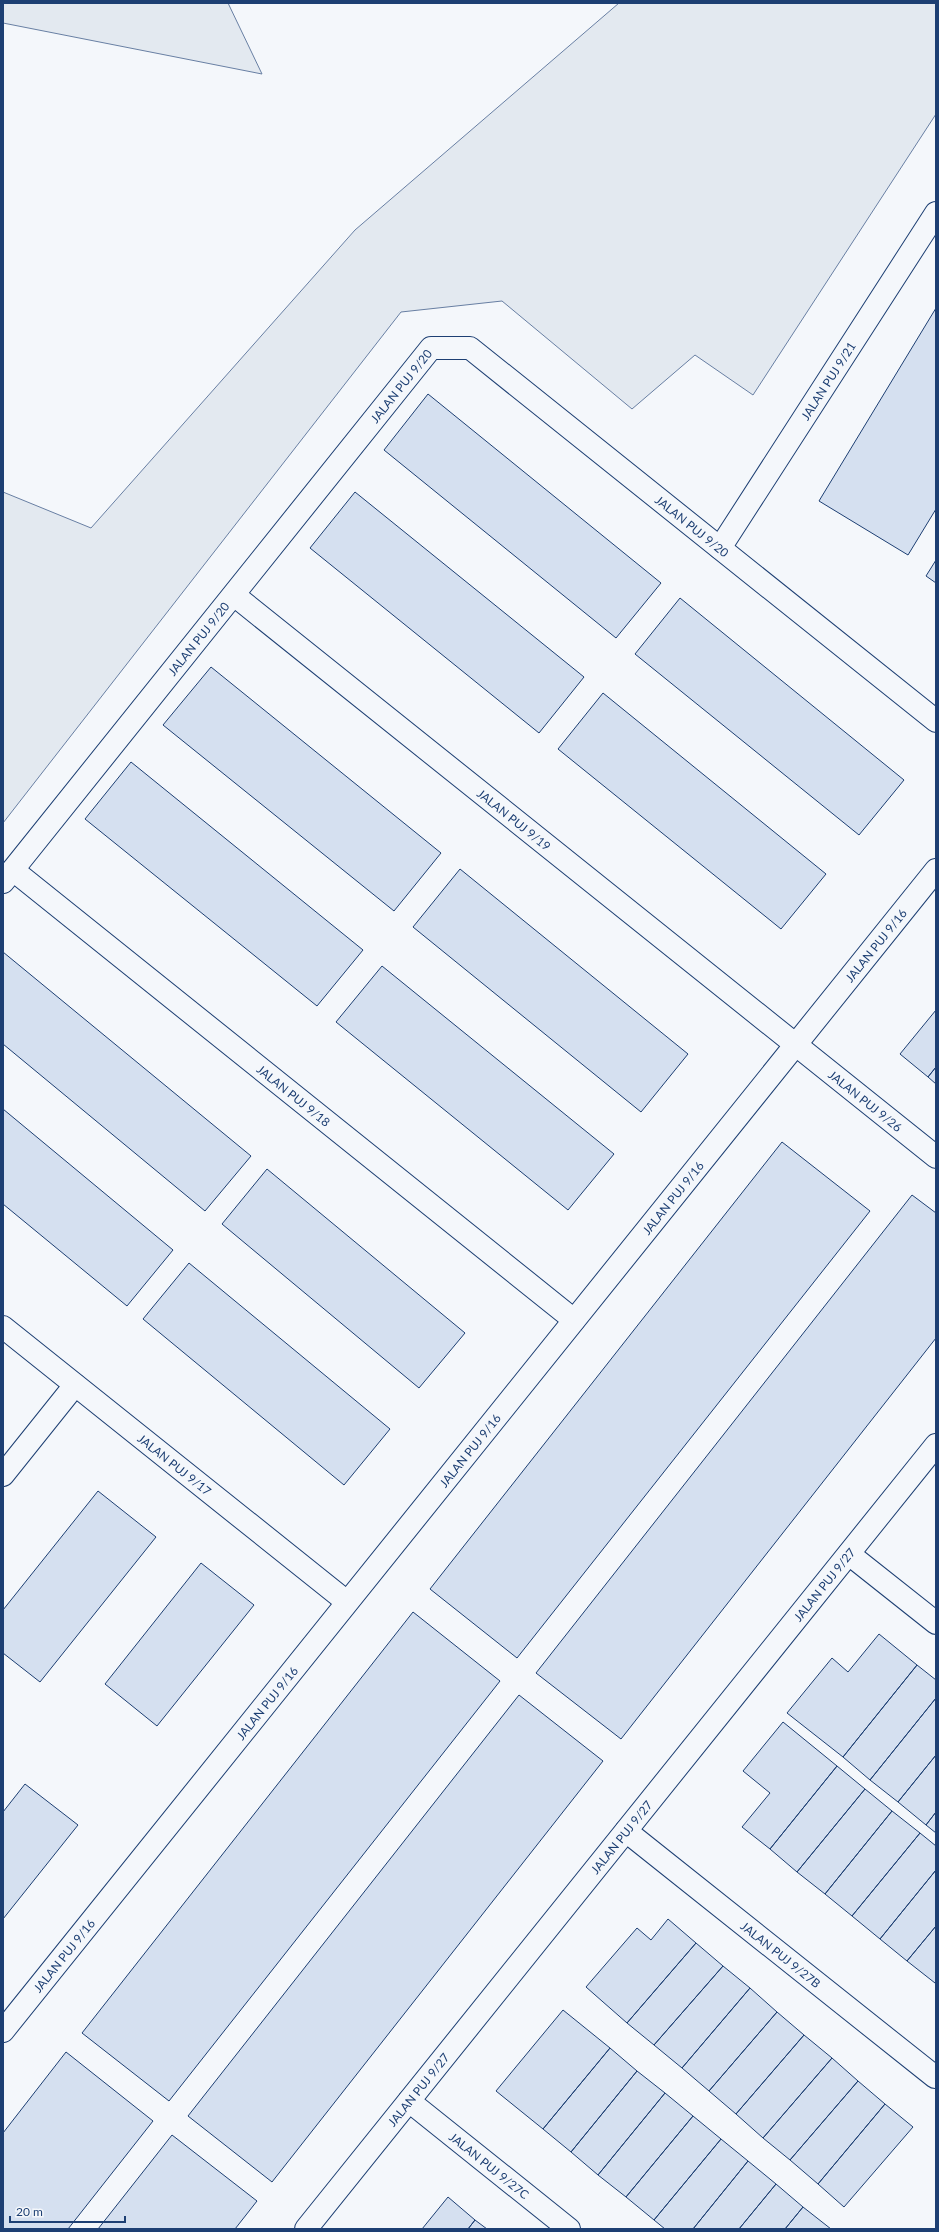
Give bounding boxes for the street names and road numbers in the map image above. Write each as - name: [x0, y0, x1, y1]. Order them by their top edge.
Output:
- street label: JALAN PUJ 9/21: [797, 339, 859, 423]
- street label: JALAN PUJ 9/20: [367, 346, 435, 425]
- street label: JALAN PUJ 9/20: [652, 492, 732, 560]
- street label: JALAN PUJ 9/20: [164, 599, 232, 678]
- street label: JALAN PUJ 9/19: [474, 785, 554, 853]
- street label: JALAN PUJ 9/16: [842, 905, 910, 985]
- street label: JALAN PUJ 9/18: [254, 1061, 334, 1129]
- street label: JALAN PUJ 9/26: [826, 1067, 905, 1135]
- street label: JALAN PUJ 9/16: [639, 1158, 707, 1237]
- street label: JALAN PUJ 9/16: [436, 1411, 504, 1490]
- street label: JALAN PUJ 9/17: [135, 1430, 215, 1498]
- street label: JALAN PUJ 9/27: [790, 1545, 858, 1624]
- street label: JALAN PUJ 9/16: [233, 1663, 301, 1743]
- street label: JALAN PUJ 9/27: [587, 1797, 655, 1877]
- street label: JALAN PUJ 9/16: [30, 1916, 98, 1995]
- street label: JALAN PUJ 9/27B: [738, 1918, 824, 1991]
- street label: JALAN PUJ 9/27: [384, 2050, 452, 2129]
- street label: JALAN PUJ 9/27C: [447, 2129, 532, 2202]

